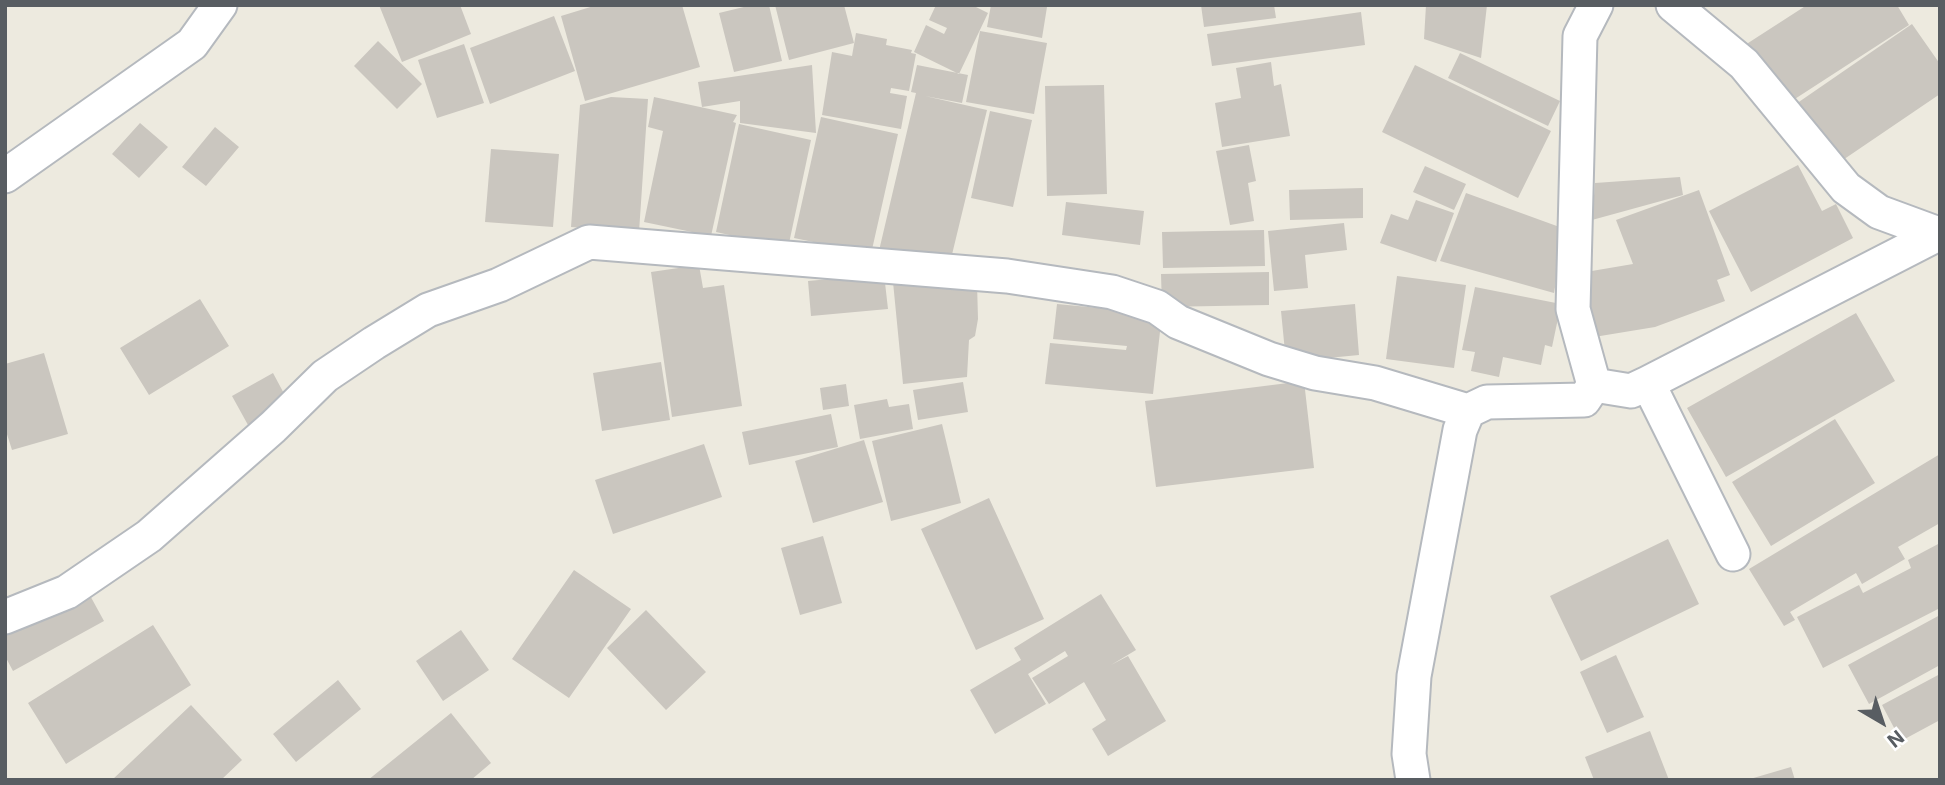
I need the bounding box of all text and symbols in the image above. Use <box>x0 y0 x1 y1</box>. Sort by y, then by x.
north arrow <box>1847 687 1917 757</box>
text: N <box>1883 725 1908 752</box>

